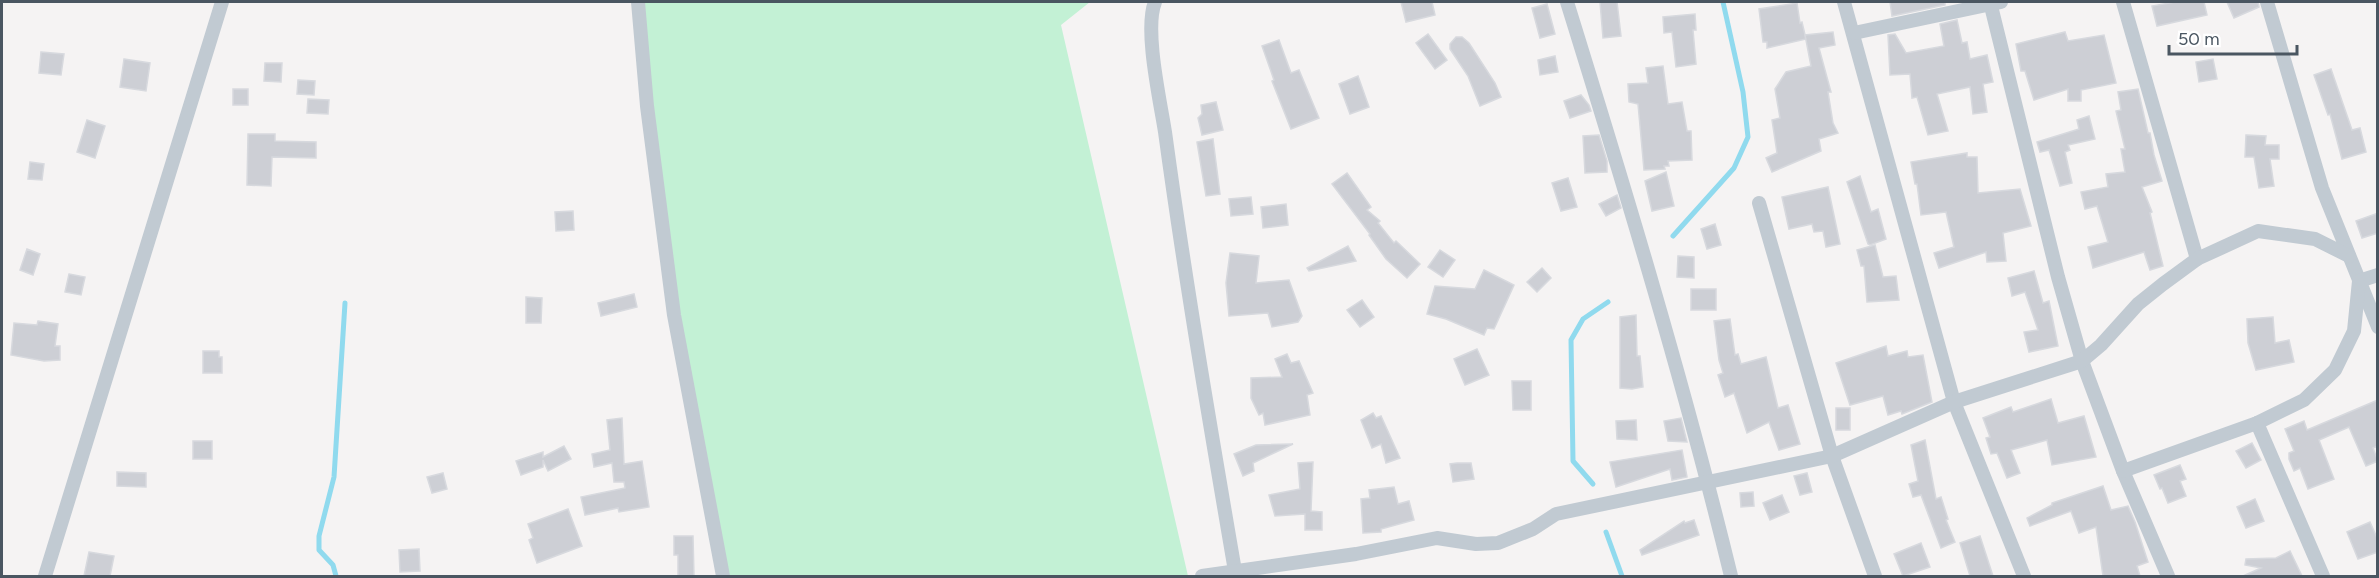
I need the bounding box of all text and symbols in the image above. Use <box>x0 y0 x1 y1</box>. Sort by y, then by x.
scale bar <box>2169 18 2296 56</box>
text: 50 m <box>2178 28 2220 50</box>

